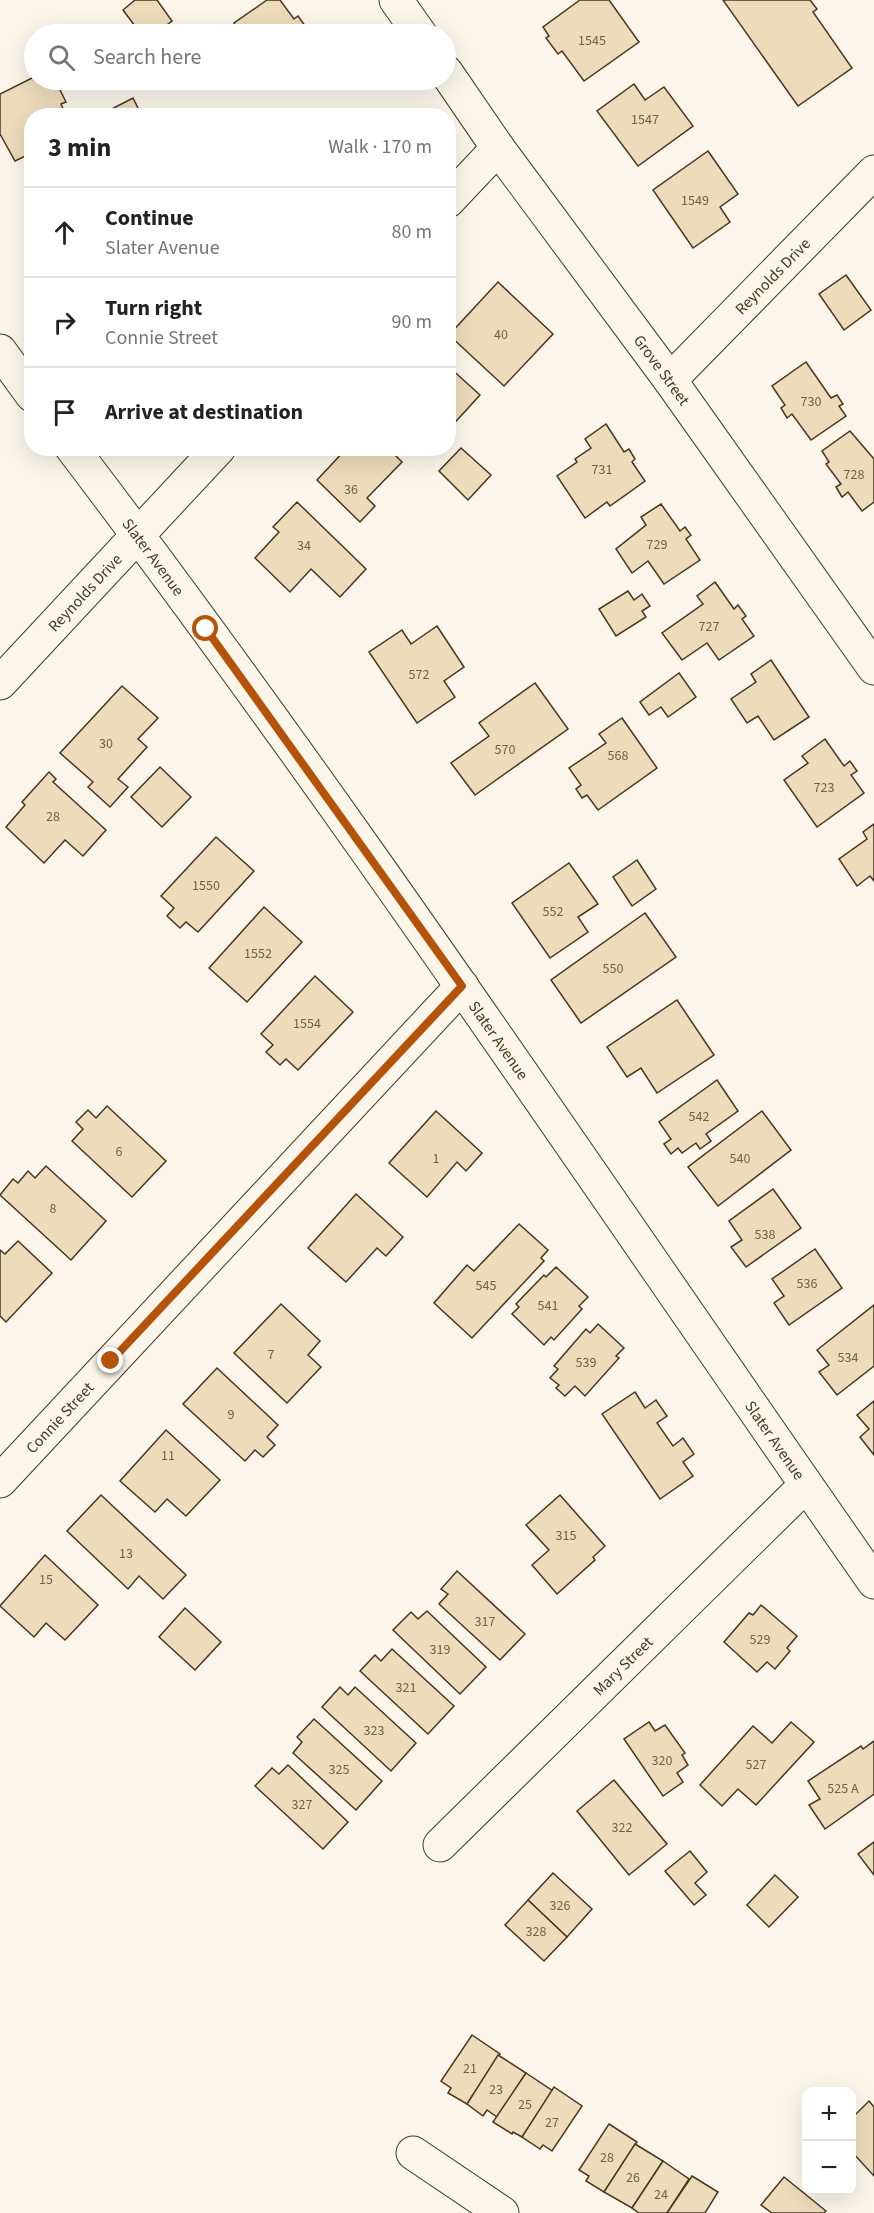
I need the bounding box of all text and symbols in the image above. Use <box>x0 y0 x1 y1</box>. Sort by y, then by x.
search box <box>24 24 456 90</box>
house number: 1545 <box>578 31 606 51</box>
icon: search <box>45 41 78 74</box>
text: Search here <box>93 41 201 73</box>
house number: 1547 <box>631 110 659 130</box>
text: 3 min <box>48 129 111 166</box>
text: Walk · 170 m <box>328 133 432 161</box>
house number: 1549 <box>681 191 709 211</box>
text: Continue <box>105 202 194 234</box>
icon: ahead <box>48 216 81 249</box>
text: 80 m <box>392 218 432 246</box>
street label: Reynolds Drive <box>730 233 816 320</box>
text: Slater Avenue <box>105 234 220 262</box>
text: Turn right <box>105 292 202 324</box>
icon: right <box>48 306 81 339</box>
text: 90 m <box>392 308 432 336</box>
text: Connie Street <box>105 324 218 352</box>
house number: 40 <box>494 325 508 345</box>
street label: Grove Street <box>628 331 695 411</box>
house number: 730 <box>801 392 821 412</box>
icon: arrive <box>48 396 81 429</box>
text: Arrive at destination <box>105 396 303 428</box>
house number: 731 <box>592 460 612 480</box>
house number: 728 <box>844 465 864 485</box>
house number: 36 <box>344 480 358 500</box>
street label: Slater Avenue <box>117 514 189 601</box>
house number: 729 <box>647 535 667 555</box>
house number: 34 <box>297 536 311 556</box>
street label: Reynolds Drive <box>43 549 127 637</box>
route start <box>192 615 218 641</box>
house number: 727 <box>699 617 719 637</box>
house number: 572 <box>409 665 429 685</box>
house number: 30 <box>99 734 113 754</box>
house number: 570 <box>495 740 515 760</box>
house number: 568 <box>608 746 628 766</box>
house number: 723 <box>814 778 834 798</box>
house number: 28 <box>46 807 60 827</box>
house number: 1550 <box>192 876 220 896</box>
house number: 552 <box>543 902 563 922</box>
house number: 1552 <box>244 944 272 964</box>
house number: 550 <box>603 959 623 979</box>
street label: Slater Avenue <box>463 997 533 1085</box>
house number: 1554 <box>293 1014 321 1034</box>
house number: 542 <box>689 1107 709 1127</box>
house number: 6 <box>116 1142 123 1162</box>
house number: 1 <box>433 1149 440 1169</box>
house number: 540 <box>730 1149 750 1169</box>
house number: 8 <box>50 1199 57 1219</box>
house number: 538 <box>755 1225 775 1245</box>
house number: 536 <box>797 1274 817 1294</box>
house number: 545 <box>476 1276 496 1296</box>
house number: 541 <box>538 1296 558 1316</box>
house number: 7 <box>268 1345 275 1365</box>
route end <box>97 1347 123 1373</box>
house number: 534 <box>838 1348 858 1368</box>
house number: 539 <box>576 1353 596 1373</box>
street label: Connie Street <box>21 1377 99 1459</box>
street label: Slater Avenue <box>739 1397 810 1485</box>
house number: 9 <box>228 1405 235 1425</box>
house number: 11 <box>161 1446 175 1466</box>
house number: 315 <box>556 1526 576 1546</box>
house number: 13 <box>119 1544 133 1564</box>
house number: 15 <box>39 1570 53 1590</box>
house number: 317 <box>475 1612 495 1632</box>
house number: 529 <box>750 1630 770 1650</box>
street label: Mary Street <box>588 1631 659 1701</box>
house number: 319 <box>430 1640 450 1660</box>
house number: 321 <box>396 1678 416 1698</box>
house number: 323 <box>364 1721 384 1741</box>
house number: 320 <box>652 1751 672 1771</box>
house number: 527 <box>746 1755 766 1775</box>
house number: 325 <box>329 1760 349 1780</box>
house number: 525 A <box>827 1779 859 1799</box>
house number: 327 <box>292 1795 312 1815</box>
house number: 322 <box>612 1818 632 1838</box>
house number: 326 <box>550 1896 570 1916</box>
house number: 328 <box>526 1922 546 1942</box>
house number: 21 <box>463 2059 477 2079</box>
house number: 23 <box>489 2080 503 2100</box>
map controls <box>802 2087 856 2195</box>
button: + <box>802 2087 856 2141</box>
house number: 25 <box>518 2095 532 2115</box>
house number: 27 <box>545 2113 559 2133</box>
button: − <box>802 2141 856 2195</box>
house number: 28 <box>600 2148 614 2168</box>
house number: 26 <box>626 2168 640 2188</box>
house number: 24 <box>654 2185 668 2205</box>

